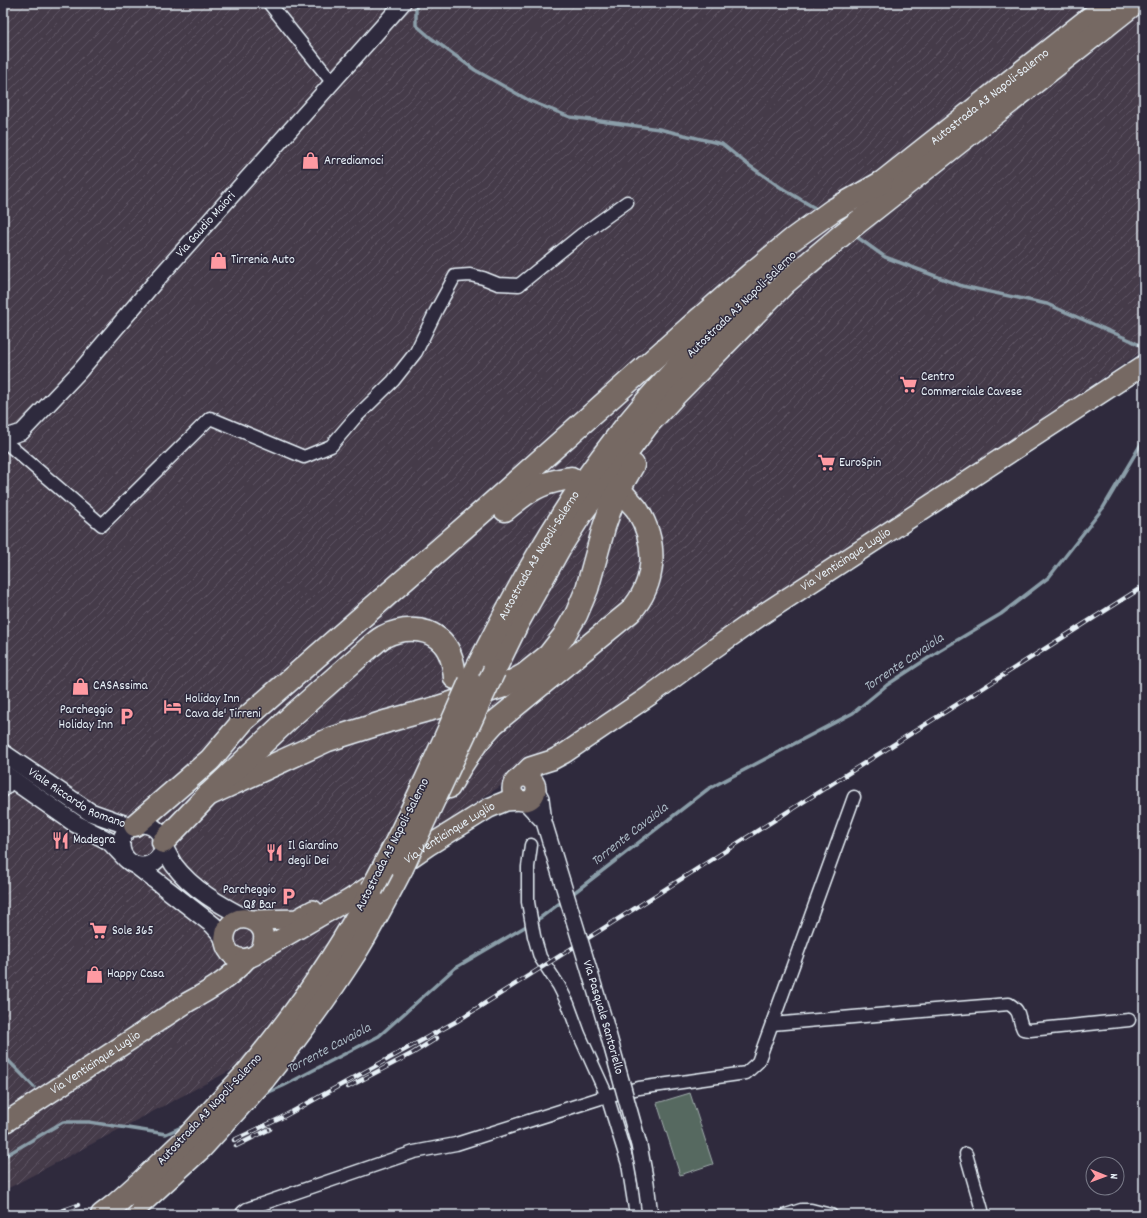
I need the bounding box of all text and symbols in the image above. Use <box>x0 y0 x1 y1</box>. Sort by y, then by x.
street label: Autostrada A3 Napoli-Salerno <box>926 44 1054 150</box>
shop icon: Arrediamoci <box>301 151 321 171</box>
place label: Arrediamoci <box>324 152 384 171</box>
street label: Via Gaudio Maiori <box>171 187 241 262</box>
street label: Autostrada A3 Napoli-Salerno <box>683 247 802 363</box>
shop icon: Tirrenia Auto <box>208 250 228 270</box>
place label: Tirrenia Auto <box>231 251 295 270</box>
place label: Centro Commerciale Cavese <box>921 368 1022 402</box>
supermarket icon: Centro Commerciale Cavese <box>898 374 918 394</box>
supermarket icon: EuroSpin <box>816 453 836 473</box>
place label: EuroSpin <box>839 454 881 473</box>
street label: Autostrada A3 Napoli-Salerno <box>494 487 585 624</box>
street label: Via Venticinque Luglio <box>797 523 895 596</box>
water label: Torrente Cavaiola <box>860 628 949 697</box>
shop icon: CASAssima <box>70 676 90 696</box>
place label: CASAssima <box>93 677 149 696</box>
place label: Holiday Inn Cava de' Tirreni <box>185 690 261 724</box>
hotel icon: Holiday Inn Cava de' Tirreni <box>162 696 182 716</box>
place label: Parcheggio Holiday Inn <box>59 701 113 735</box>
parking icon: Parcheggio Holiday Inn <box>116 707 136 727</box>
street label: Viale Riccardo Romano <box>24 763 128 834</box>
street label: Autostrada A3 Napoli-Salerno <box>351 775 435 915</box>
street label: Via Venticinque Luglio <box>400 797 498 869</box>
water label: Torrente Cavaiola <box>587 798 674 871</box>
restaurant icon: Madegra <box>50 830 70 850</box>
place label: Madegra <box>73 831 116 850</box>
place label: Il Giardino degli Dei <box>288 837 338 871</box>
restaurant icon: Il Giardino degli Dei <box>265 843 285 863</box>
place label: Parcheggio Q8 Bar <box>223 881 276 915</box>
parking icon: Parcheggio Q8 Bar <box>279 887 299 907</box>
supermarket icon: Sole 365 <box>89 921 109 941</box>
place label: Sole 365 <box>112 922 153 941</box>
street label: Via Pasquale Santoriello <box>577 958 628 1077</box>
shop icon: Happy Casa <box>84 964 104 984</box>
place label: Happy Casa <box>107 965 165 984</box>
water label: Torrente Cavaiola <box>283 1018 376 1080</box>
street label: Via Venticinque Luglio <box>47 1026 145 1100</box>
street label: Autostrada A3 Napoli-Salerno <box>153 1050 267 1170</box>
north arrow <box>1085 1156 1125 1196</box>
text: N <box>1105 1173 1121 1180</box>

